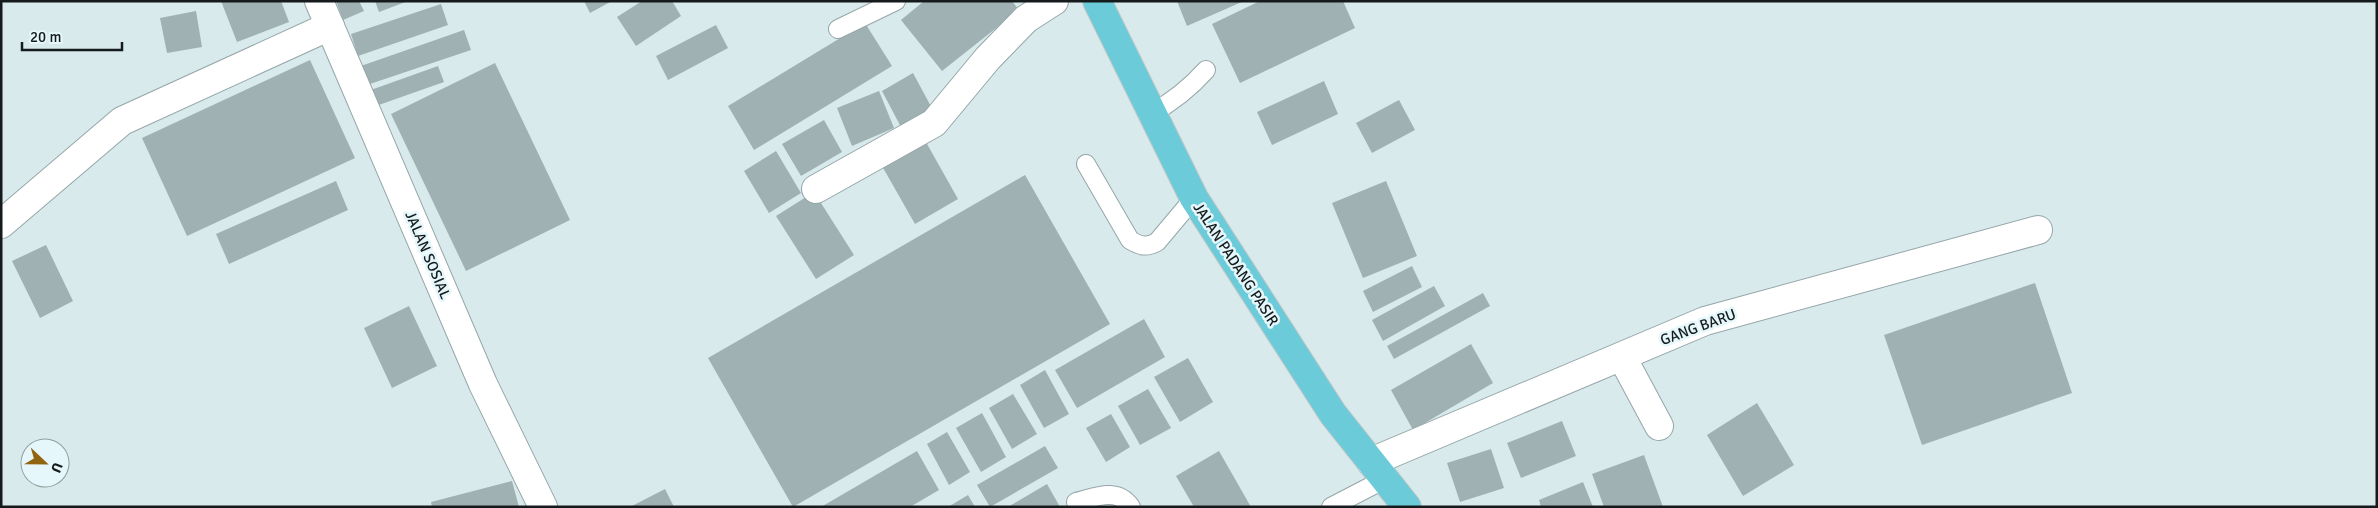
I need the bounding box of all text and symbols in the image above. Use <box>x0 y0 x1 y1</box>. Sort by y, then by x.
scale bar <box>22 20 122 52</box>
text: 20 m <box>30 28 61 46</box>
street label: JALAN PADANG PASIR <box>1189 199 1283 329</box>
street label: JALAN SOSIAL <box>401 208 455 302</box>
street label: GANG BARU <box>1658 305 1738 349</box>
north arrow <box>20 438 70 488</box>
text: U <box>47 460 66 475</box>

